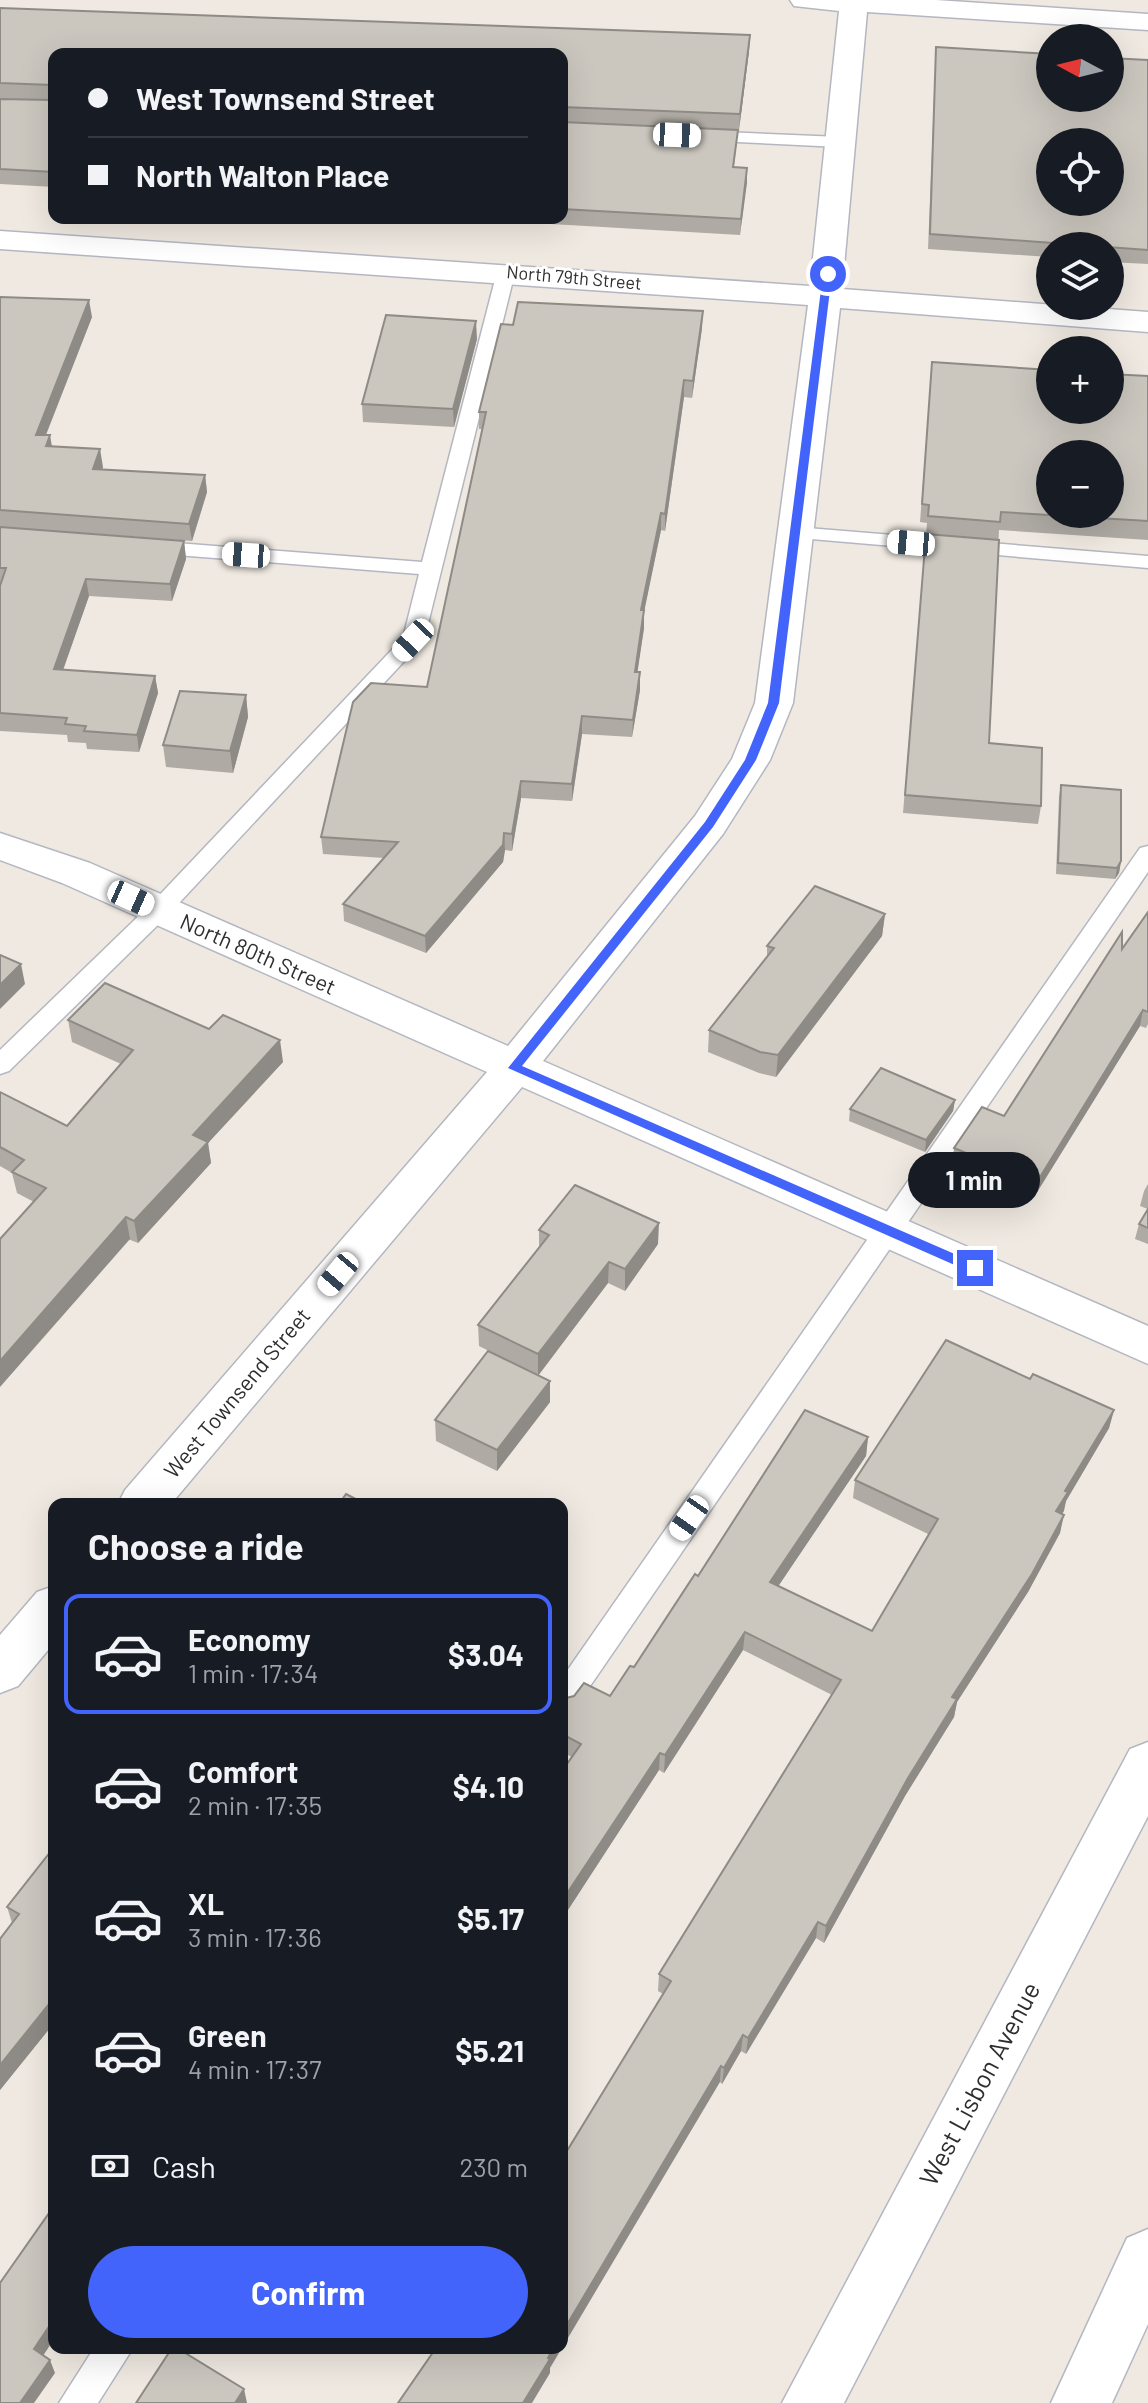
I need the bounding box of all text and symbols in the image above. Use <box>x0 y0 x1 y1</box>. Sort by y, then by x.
north arrow <box>1036 24 1124 112</box>
map controls <box>1036 24 1124 528</box>
text: West Townsend Street <box>136 80 435 116</box>
car <box>653 122 701 148</box>
button: locate <box>1036 128 1124 216</box>
text: North Walton Place <box>136 157 390 193</box>
button: layers <box>1036 232 1124 320</box>
route start <box>810 256 846 292</box>
street label: North 79th Street <box>506 260 643 294</box>
button: + <box>1036 336 1124 424</box>
button: − <box>1036 440 1124 528</box>
car <box>886 529 936 557</box>
car <box>221 541 271 569</box>
car <box>388 614 438 666</box>
car <box>104 877 158 919</box>
street label: North 80th Street <box>177 907 340 999</box>
callout: 1 min <box>909 1152 1041 1208</box>
text: 1 min <box>946 1164 1002 1195</box>
car <box>313 1248 363 1300</box>
route end <box>957 1250 993 1286</box>
street label: West Townsend Street <box>158 1302 315 1482</box>
car <box>665 1491 713 1545</box>
text: Choose a ride <box>88 1524 304 1567</box>
icon: car <box>92 1618 164 1690</box>
text: Economy <box>188 1621 311 1657</box>
text: $3.04 <box>448 1636 524 1672</box>
text: 1 min · 17:34 <box>188 1657 318 1688</box>
icon: car <box>92 1750 164 1822</box>
text: Comfort <box>188 1753 298 1789</box>
text: $4.10 <box>453 1768 524 1804</box>
text: 2 min · 17:35 <box>188 1789 322 1820</box>
icon: car <box>92 1882 164 1954</box>
text: XL <box>188 1885 224 1921</box>
text: $5.17 <box>457 1900 524 1936</box>
text: 3 min · 17:36 <box>188 1921 322 1952</box>
street label: West Lisbon Avenue <box>912 1976 1045 2190</box>
icon: car <box>92 2014 164 2086</box>
text: Green <box>188 2017 267 2053</box>
text: $5.21 <box>455 2032 524 2068</box>
text: 4 min · 17:37 <box>188 2053 321 2084</box>
icon: cash <box>88 2144 132 2188</box>
text: Cash <box>152 2148 216 2184</box>
text: 230 m <box>459 2151 528 2182</box>
button: Confirm <box>88 2246 528 2338</box>

